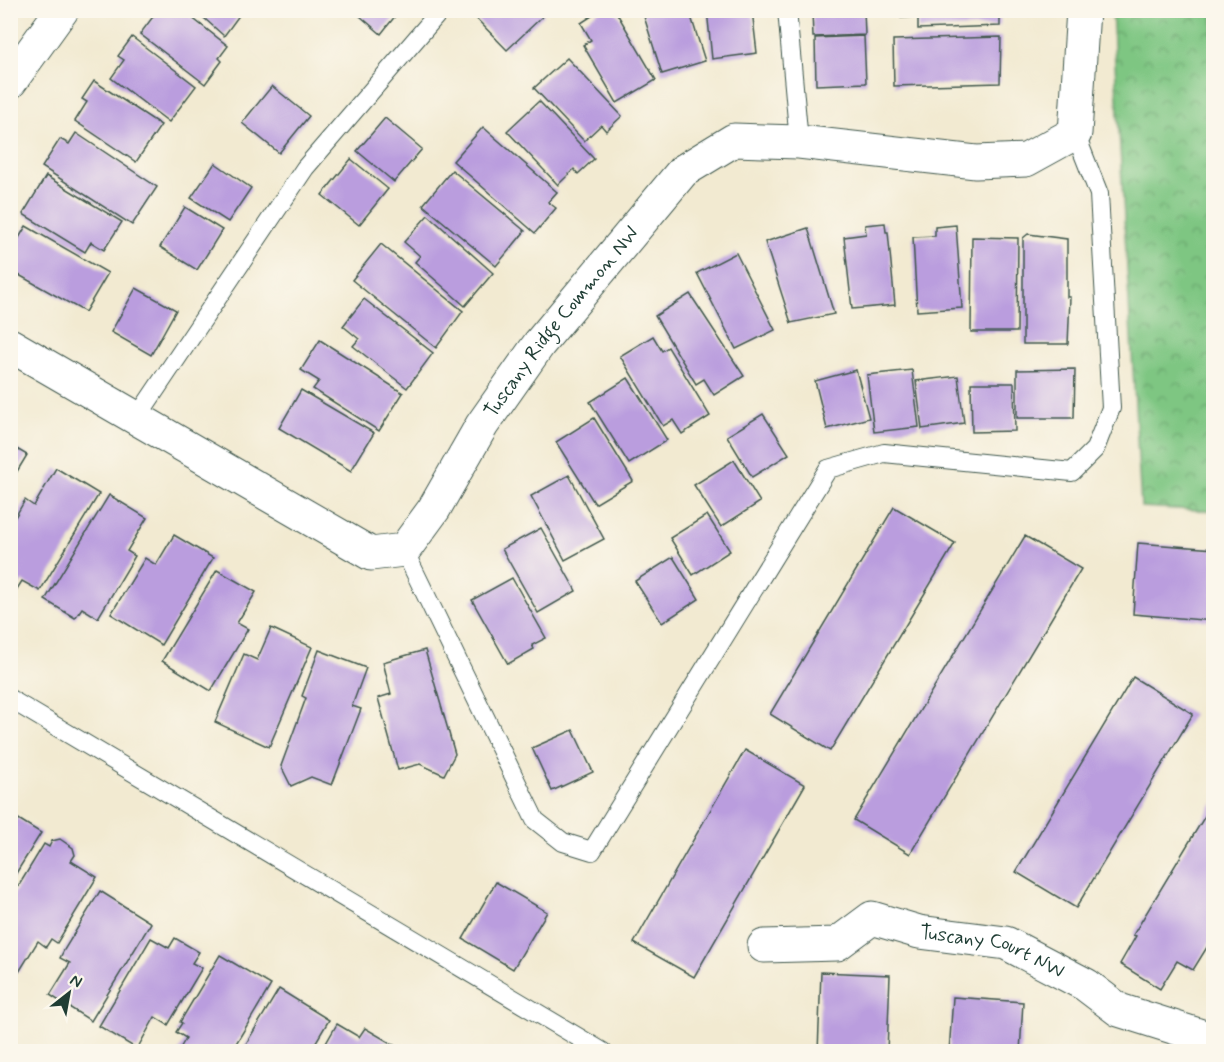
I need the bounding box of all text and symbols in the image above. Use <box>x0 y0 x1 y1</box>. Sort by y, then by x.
street label: Tuscany Ridge Common NW <box>478 220 645 423</box>
street label: Tuscany Court NW <box>918 919 1069 985</box>
north arrow <box>39 963 99 1023</box>
text: N <box>66 970 86 993</box>

